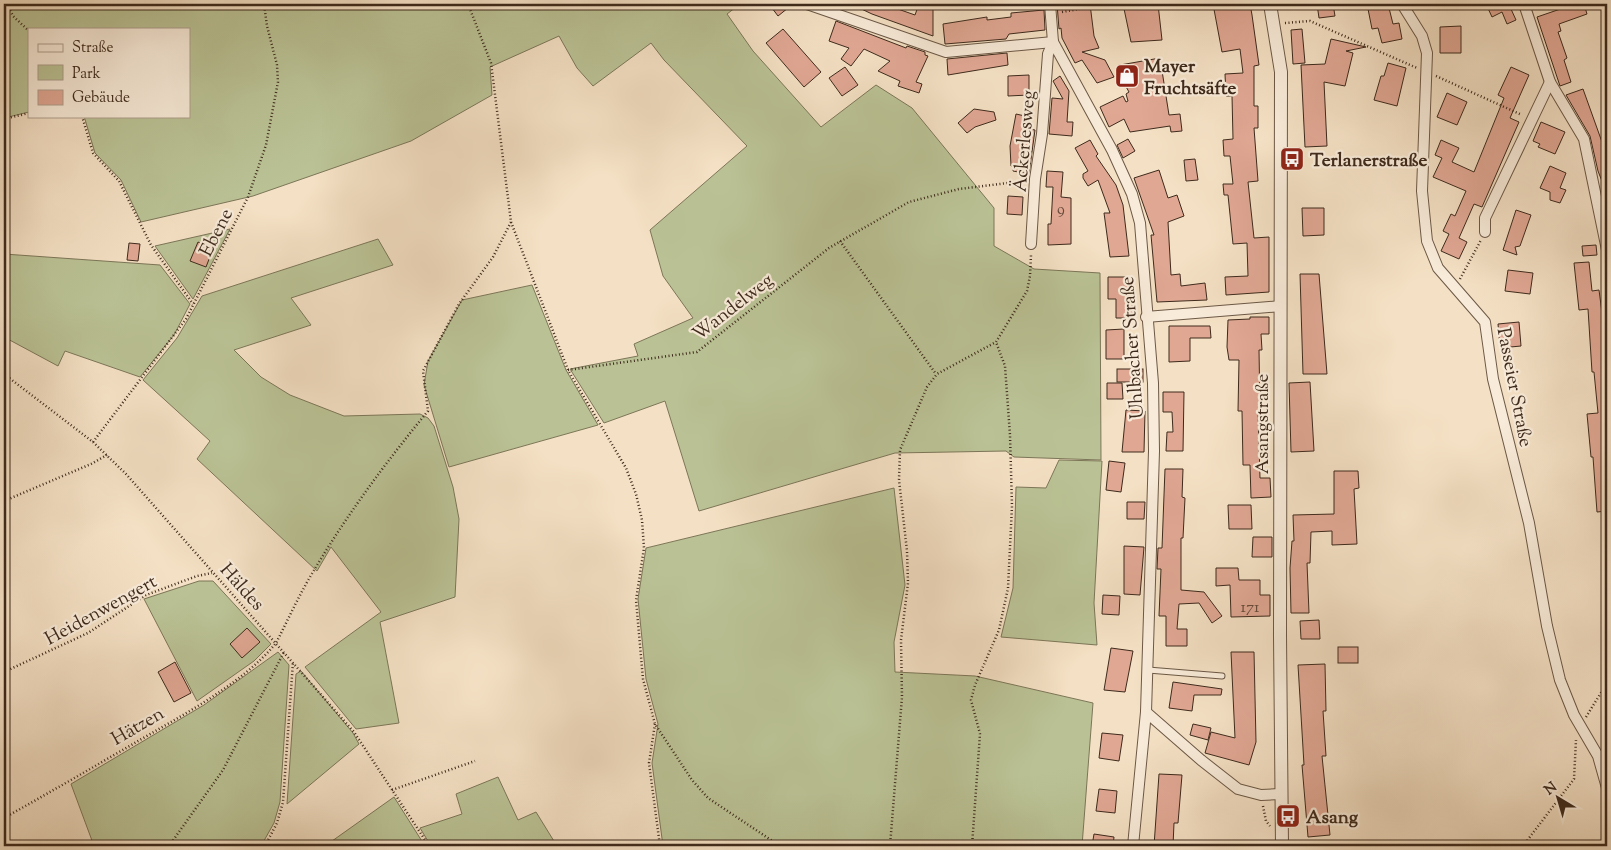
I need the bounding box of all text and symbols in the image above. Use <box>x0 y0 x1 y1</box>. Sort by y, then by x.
legend <box>28 28 190 118</box>
text: Straße <box>72 38 114 59</box>
place label: Mayer Fruchtsäfte <box>1144 54 1237 103</box>
shop icon: Mayer Fruchtsäfte <box>1114 63 1140 89</box>
text: Park <box>72 64 101 85</box>
text: Gebäude <box>72 88 130 109</box>
street label: Äckerlesweg <box>1008 89 1043 193</box>
bus stop icon: Terlanerstraße <box>1279 146 1305 172</box>
place label: Terlanerstraße <box>1310 148 1428 175</box>
house number: 9 <box>1057 199 1065 222</box>
street label: Ebene <box>194 204 241 262</box>
street label: Wandelweg <box>687 268 780 348</box>
street label: Uhlbacher Straße <box>1115 275 1152 420</box>
street label: Passeier Straße <box>1489 326 1538 450</box>
street label: Asangstraße <box>1250 374 1277 474</box>
street label: Häldes <box>212 558 270 617</box>
street label: Heidenwengert <box>40 569 163 653</box>
house number: 171 <box>1241 597 1260 620</box>
street label: Hätzen <box>107 701 170 753</box>
north arrow <box>1534 772 1584 822</box>
text: N <box>1541 778 1562 801</box>
bus stop icon: Asang <box>1275 803 1301 829</box>
place label: Asang <box>1306 805 1359 832</box>

